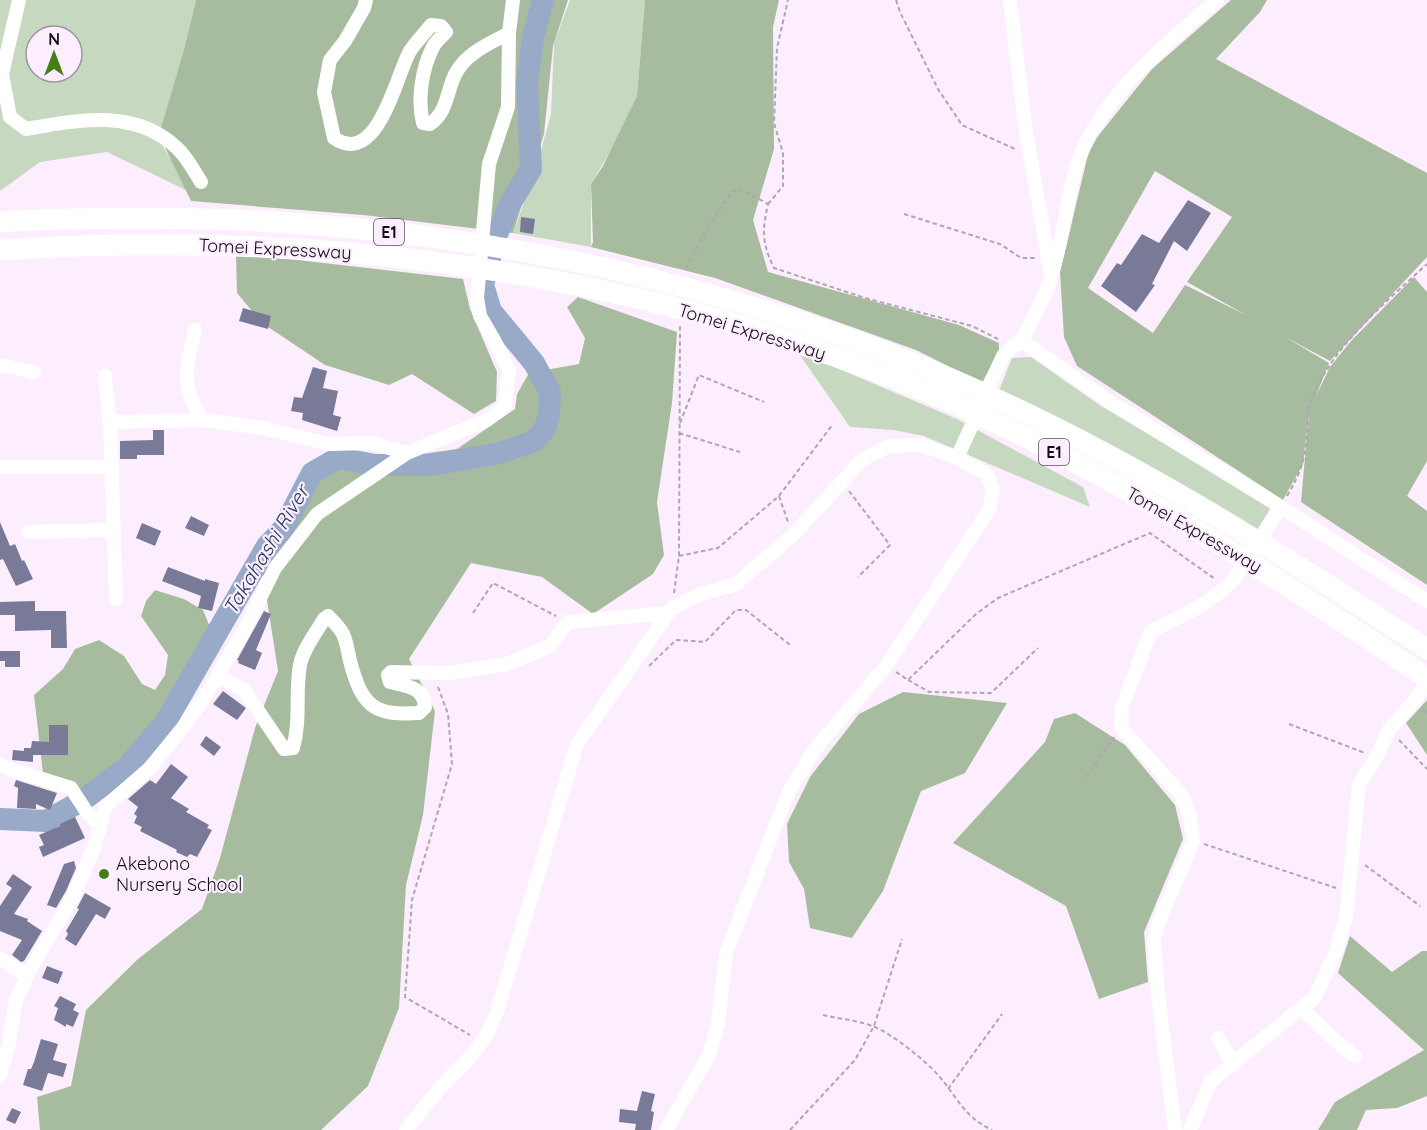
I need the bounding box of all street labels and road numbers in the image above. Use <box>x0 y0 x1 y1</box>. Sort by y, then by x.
road number: E1 <box>374 219 404 245</box>
street label: Tomei Expressway <box>198 233 352 264</box>
street label: Tomei Expressway <box>676 298 829 365</box>
road number: E1 <box>1039 439 1069 465</box>
street label: Tomei Expressway <box>1122 481 1266 578</box>

